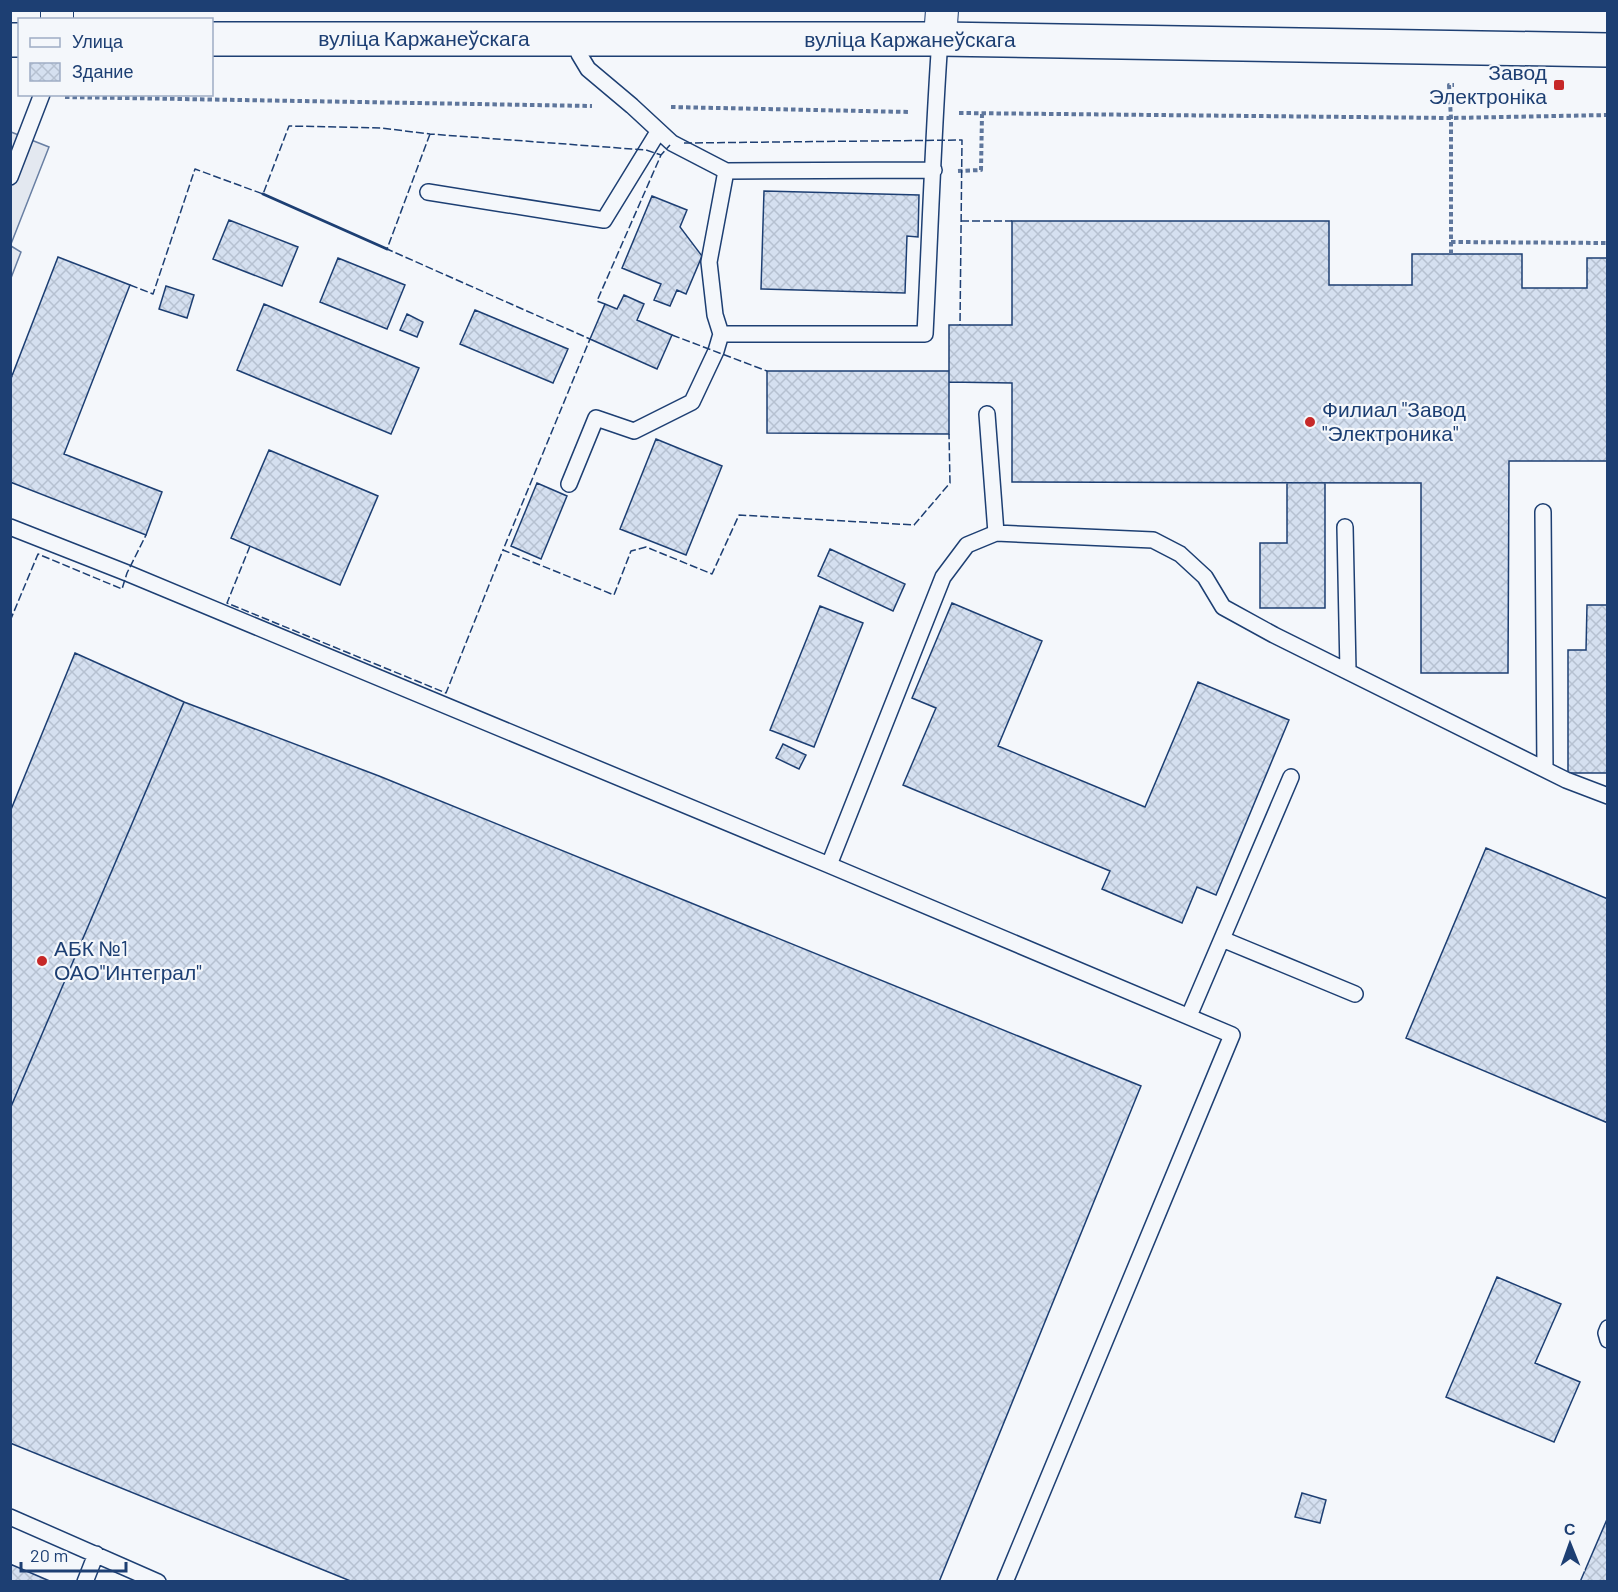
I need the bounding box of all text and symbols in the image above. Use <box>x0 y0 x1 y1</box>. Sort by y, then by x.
legend <box>18 18 213 96</box>
street label: вуліца Каржанеўскага <box>318 25 530 50</box>
street label: вуліца Каржанеўскага <box>804 26 1016 51</box>
text: Улица <box>72 30 124 52</box>
place label: Завод Электроніка <box>1429 59 1547 108</box>
text: Здание <box>72 60 133 82</box>
marker: Завод Электроніка <box>1552 78 1566 92</box>
place label: Филиал "Завод "Электроника" <box>1322 396 1466 445</box>
marker: Филиал "Завод "Электроника" <box>1303 415 1317 429</box>
place label: АБК №1 ОАО"Интеграл" <box>54 935 202 984</box>
marker: АБК №1 ОАО"Интеграл" <box>35 954 49 968</box>
north arrow <box>1540 1514 1600 1574</box>
text: С <box>1564 1519 1576 1538</box>
scale bar <box>21 1535 126 1573</box>
text: 20 m <box>30 1544 68 1566</box>

